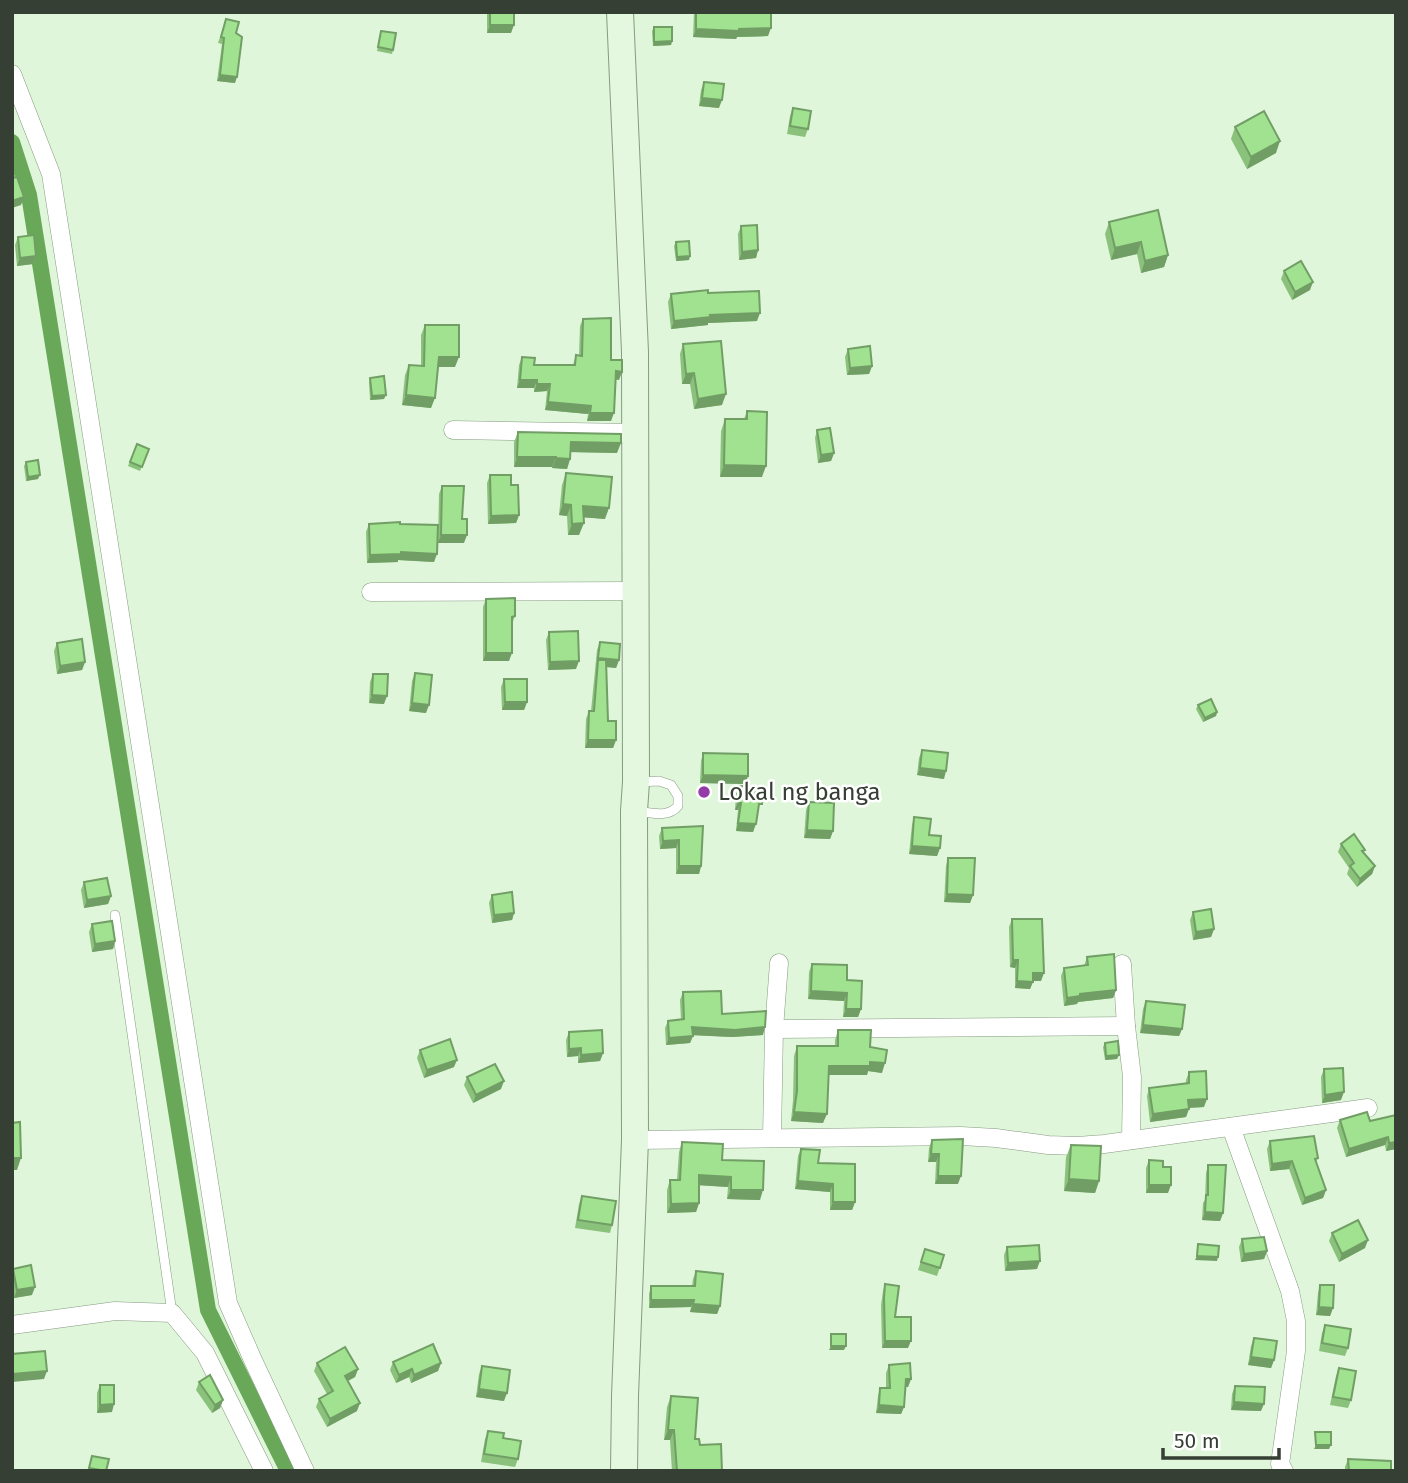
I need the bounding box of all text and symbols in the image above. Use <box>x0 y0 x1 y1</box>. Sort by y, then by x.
place label: Lokal ng banga <box>718 778 881 806</box>
marker: Lokal ng banga <box>696 784 712 800</box>
scale bar <box>1163 1416 1278 1460</box>
text: 50 m <box>1174 1428 1220 1454</box>

